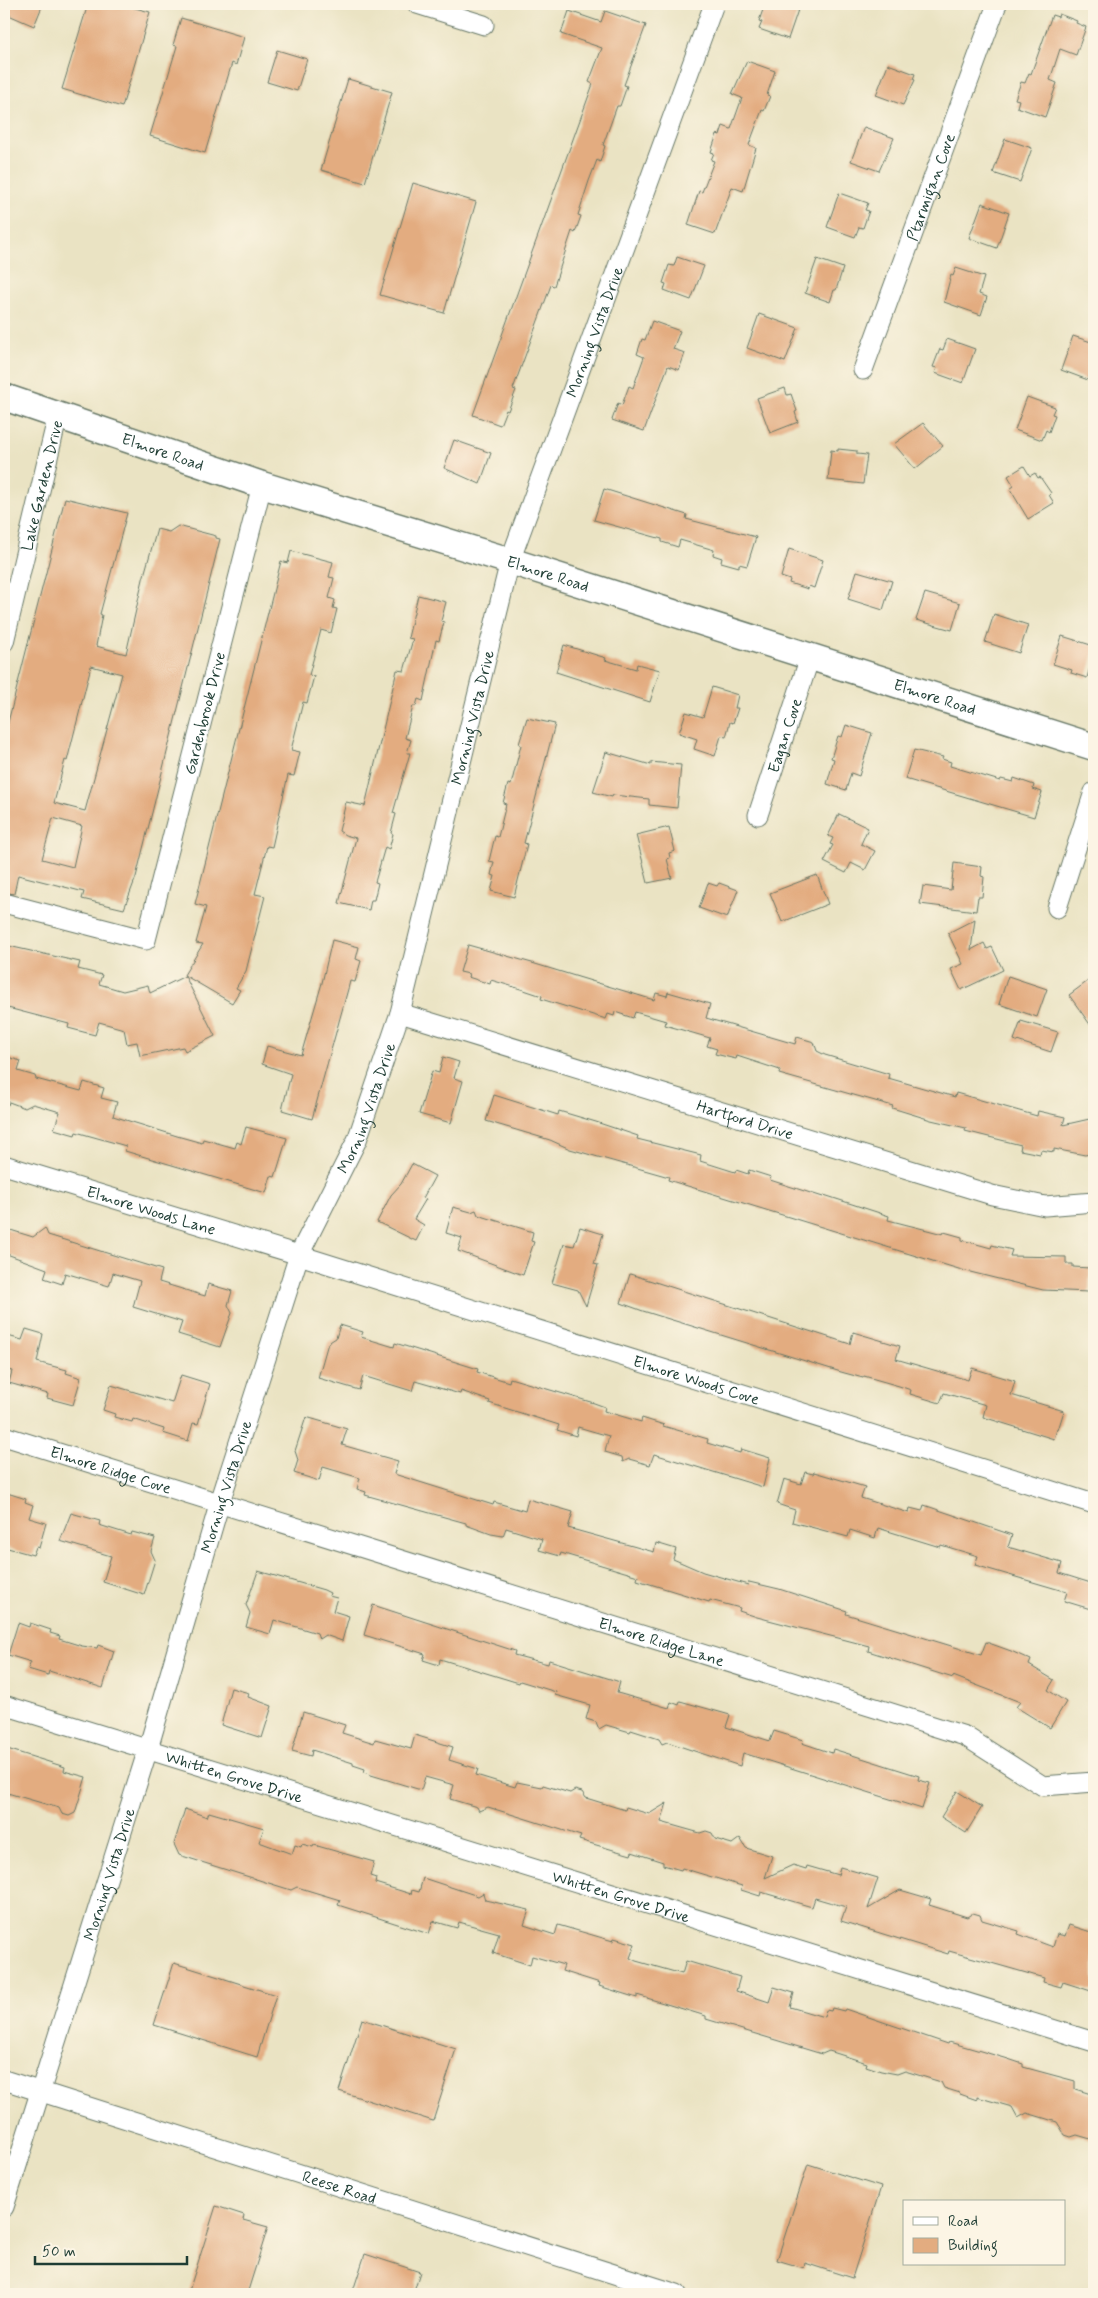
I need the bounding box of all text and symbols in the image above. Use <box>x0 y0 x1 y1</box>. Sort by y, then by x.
street label: Ptarmigan Cove <box>902 131 961 244</box>
street label: Morning Vista Drive <box>562 263 629 401</box>
street label: Lake Garden Drive <box>17 418 68 553</box>
street label: Elmore Road <box>119 429 206 476</box>
street label: Elmore Road <box>504 552 592 598</box>
street label: Morning Vista Drive <box>447 648 500 787</box>
street label: Gardenbrook Drive <box>180 650 231 777</box>
street label: Elmore Road <box>891 675 978 721</box>
street label: Eagan Cove <box>764 695 808 776</box>
street label: Morning Vista Drive <box>333 1040 401 1177</box>
street label: Hartford Drive <box>694 1096 796 1145</box>
street label: Elmore Woods Lane <box>84 1182 218 1241</box>
street label: Elmore Woods Cove <box>630 1351 762 1411</box>
street label: Morning Vista Drive <box>197 1417 258 1556</box>
street label: Elmore Ridge Cove <box>47 1442 174 1500</box>
street label: Elmore Ridge Lane <box>596 1613 727 1672</box>
street label: Whitten Grove Drive <box>162 1746 306 1809</box>
street label: Morning Vista Drive <box>79 1805 141 1943</box>
street label: Whitten Grove Drive <box>549 1866 693 1929</box>
street label: Reese Road <box>299 2167 379 2210</box>
legend <box>903 2200 1066 2266</box>
text: Road <box>948 2212 978 2232</box>
scale bar <box>35 2233 188 2265</box>
text: Building <box>948 2236 998 2257</box>
text: 50 m <box>42 2242 76 2262</box>

